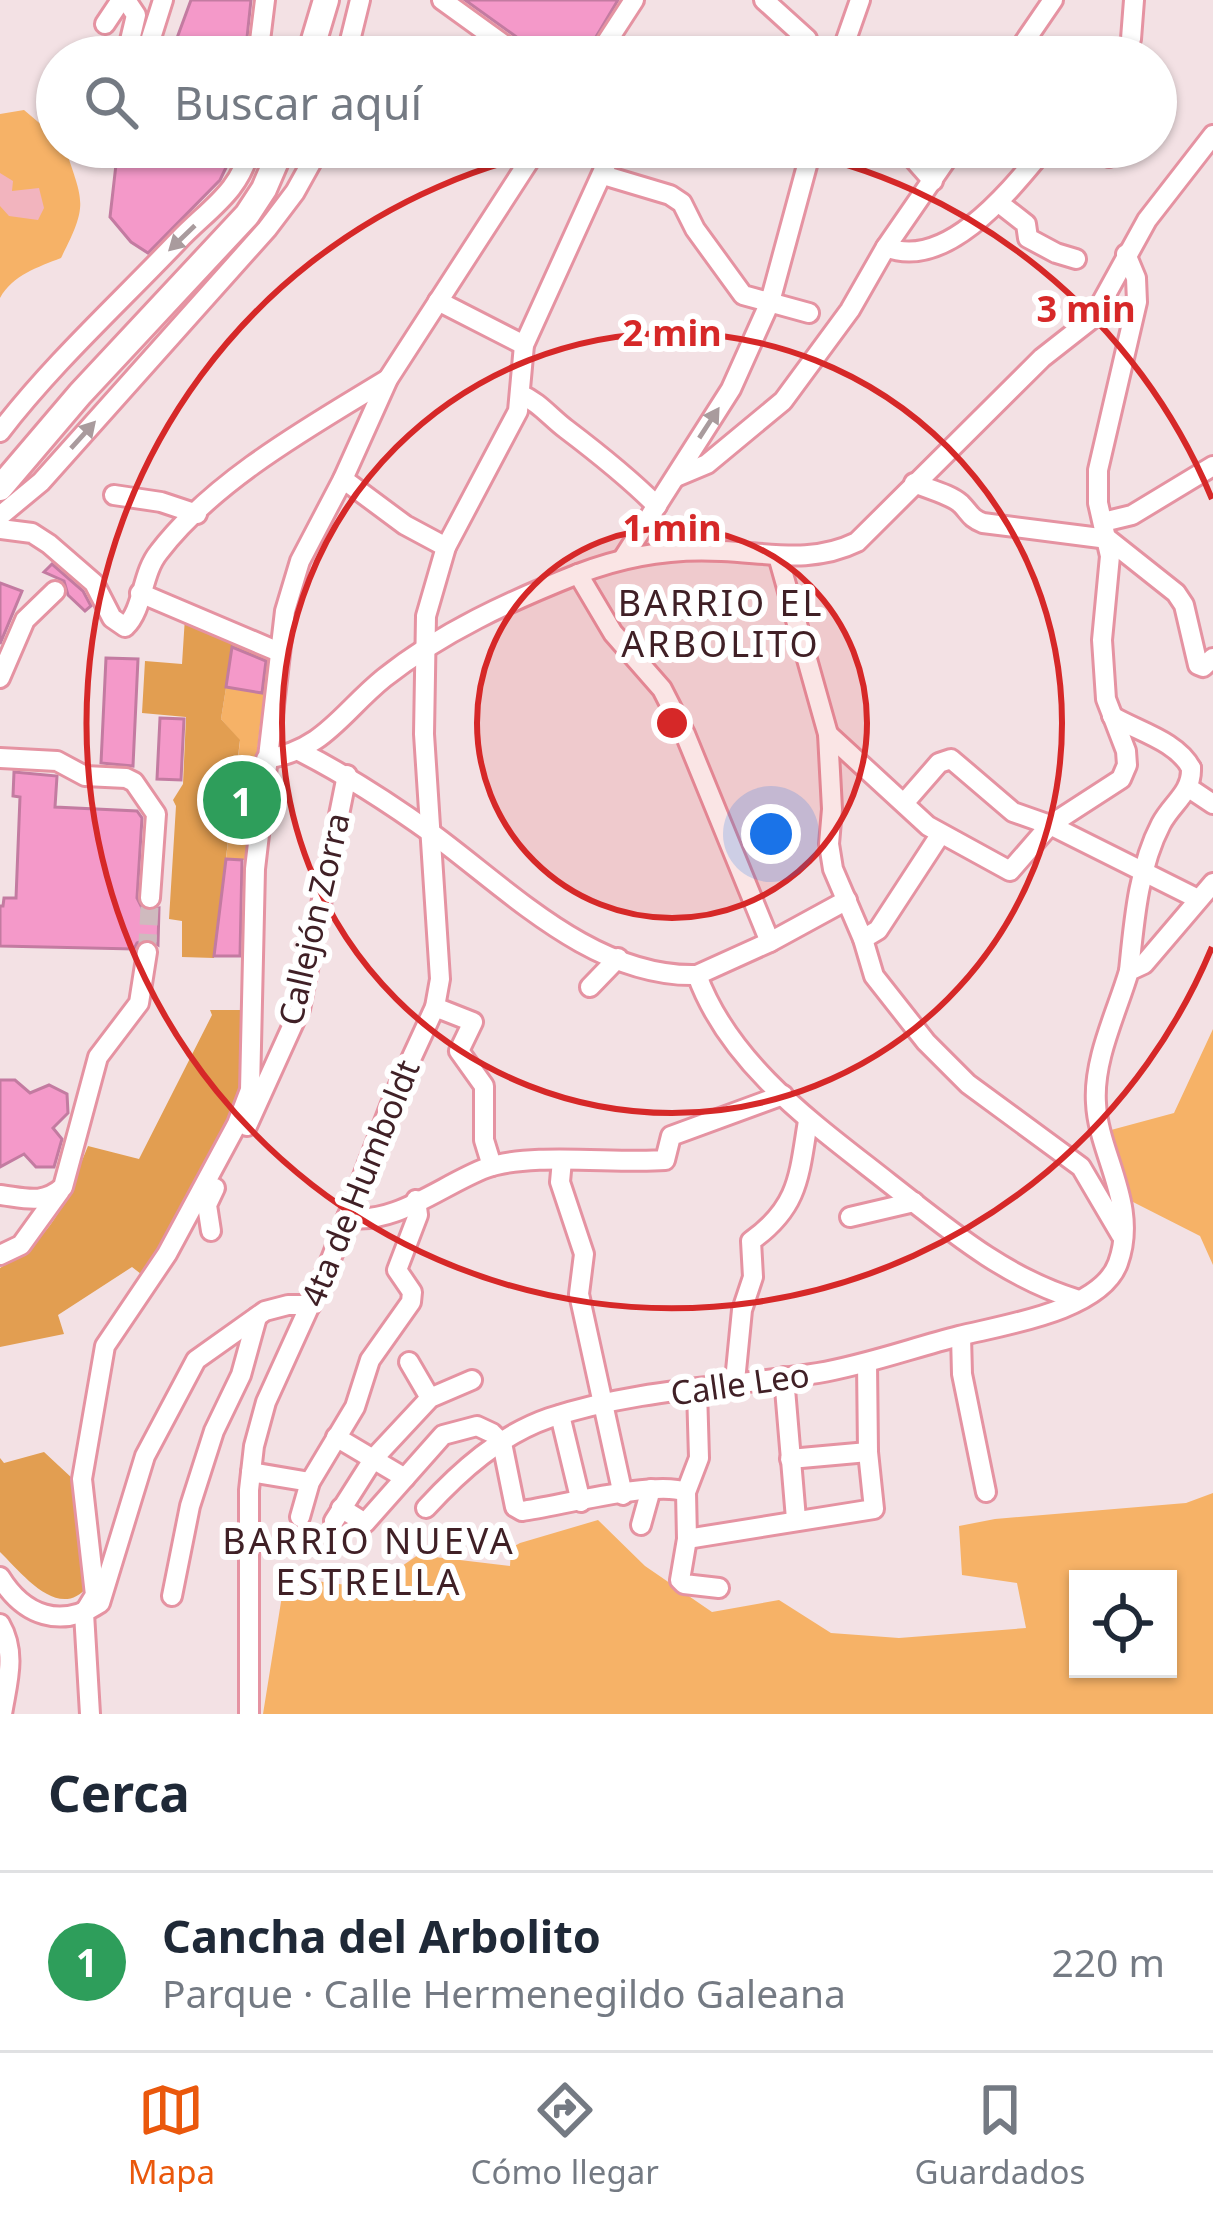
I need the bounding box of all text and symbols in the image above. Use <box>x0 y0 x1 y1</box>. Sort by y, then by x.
search box <box>36 36 1177 168</box>
icon: search <box>78 69 144 135</box>
text: Buscar aquí <box>174 72 422 133</box>
one-way arrow <box>168 224 197 252</box>
text: 3 min <box>1036 284 1136 333</box>
text: 2 min <box>622 308 722 357</box>
one-way arrow <box>698 406 719 440</box>
one-way arrow <box>69 420 96 449</box>
text: 1 min <box>622 503 722 552</box>
district label: BARRIO EL ARBOLITO <box>618 578 824 668</box>
centre of rings <box>651 702 693 744</box>
pin: 1 <box>203 755 281 845</box>
your location <box>741 804 801 864</box>
street label: Callejón Zorra <box>267 808 360 1029</box>
street label: 4ta de Humboldt <box>290 1053 430 1313</box>
street label: Calle Leo <box>668 1352 812 1415</box>
district label: BARRIO NUEVA ESTRELLA <box>222 1516 516 1606</box>
map controls <box>1069 1570 1177 1678</box>
button: locate <box>1069 1570 1177 1678</box>
text: Cerca <box>48 1757 190 1827</box>
text: Cancha del Arbolito <box>162 1905 601 1966</box>
text: 1 <box>76 1935 98 1988</box>
text: 220 m <box>1051 1935 1165 1988</box>
text: Parque · Calle Hermenegildo Galeana <box>162 1966 846 2019</box>
tab: Mapa <box>128 2077 215 2194</box>
tab: Cómo llegar <box>471 2077 659 2194</box>
tab: Guardados <box>914 2077 1085 2194</box>

